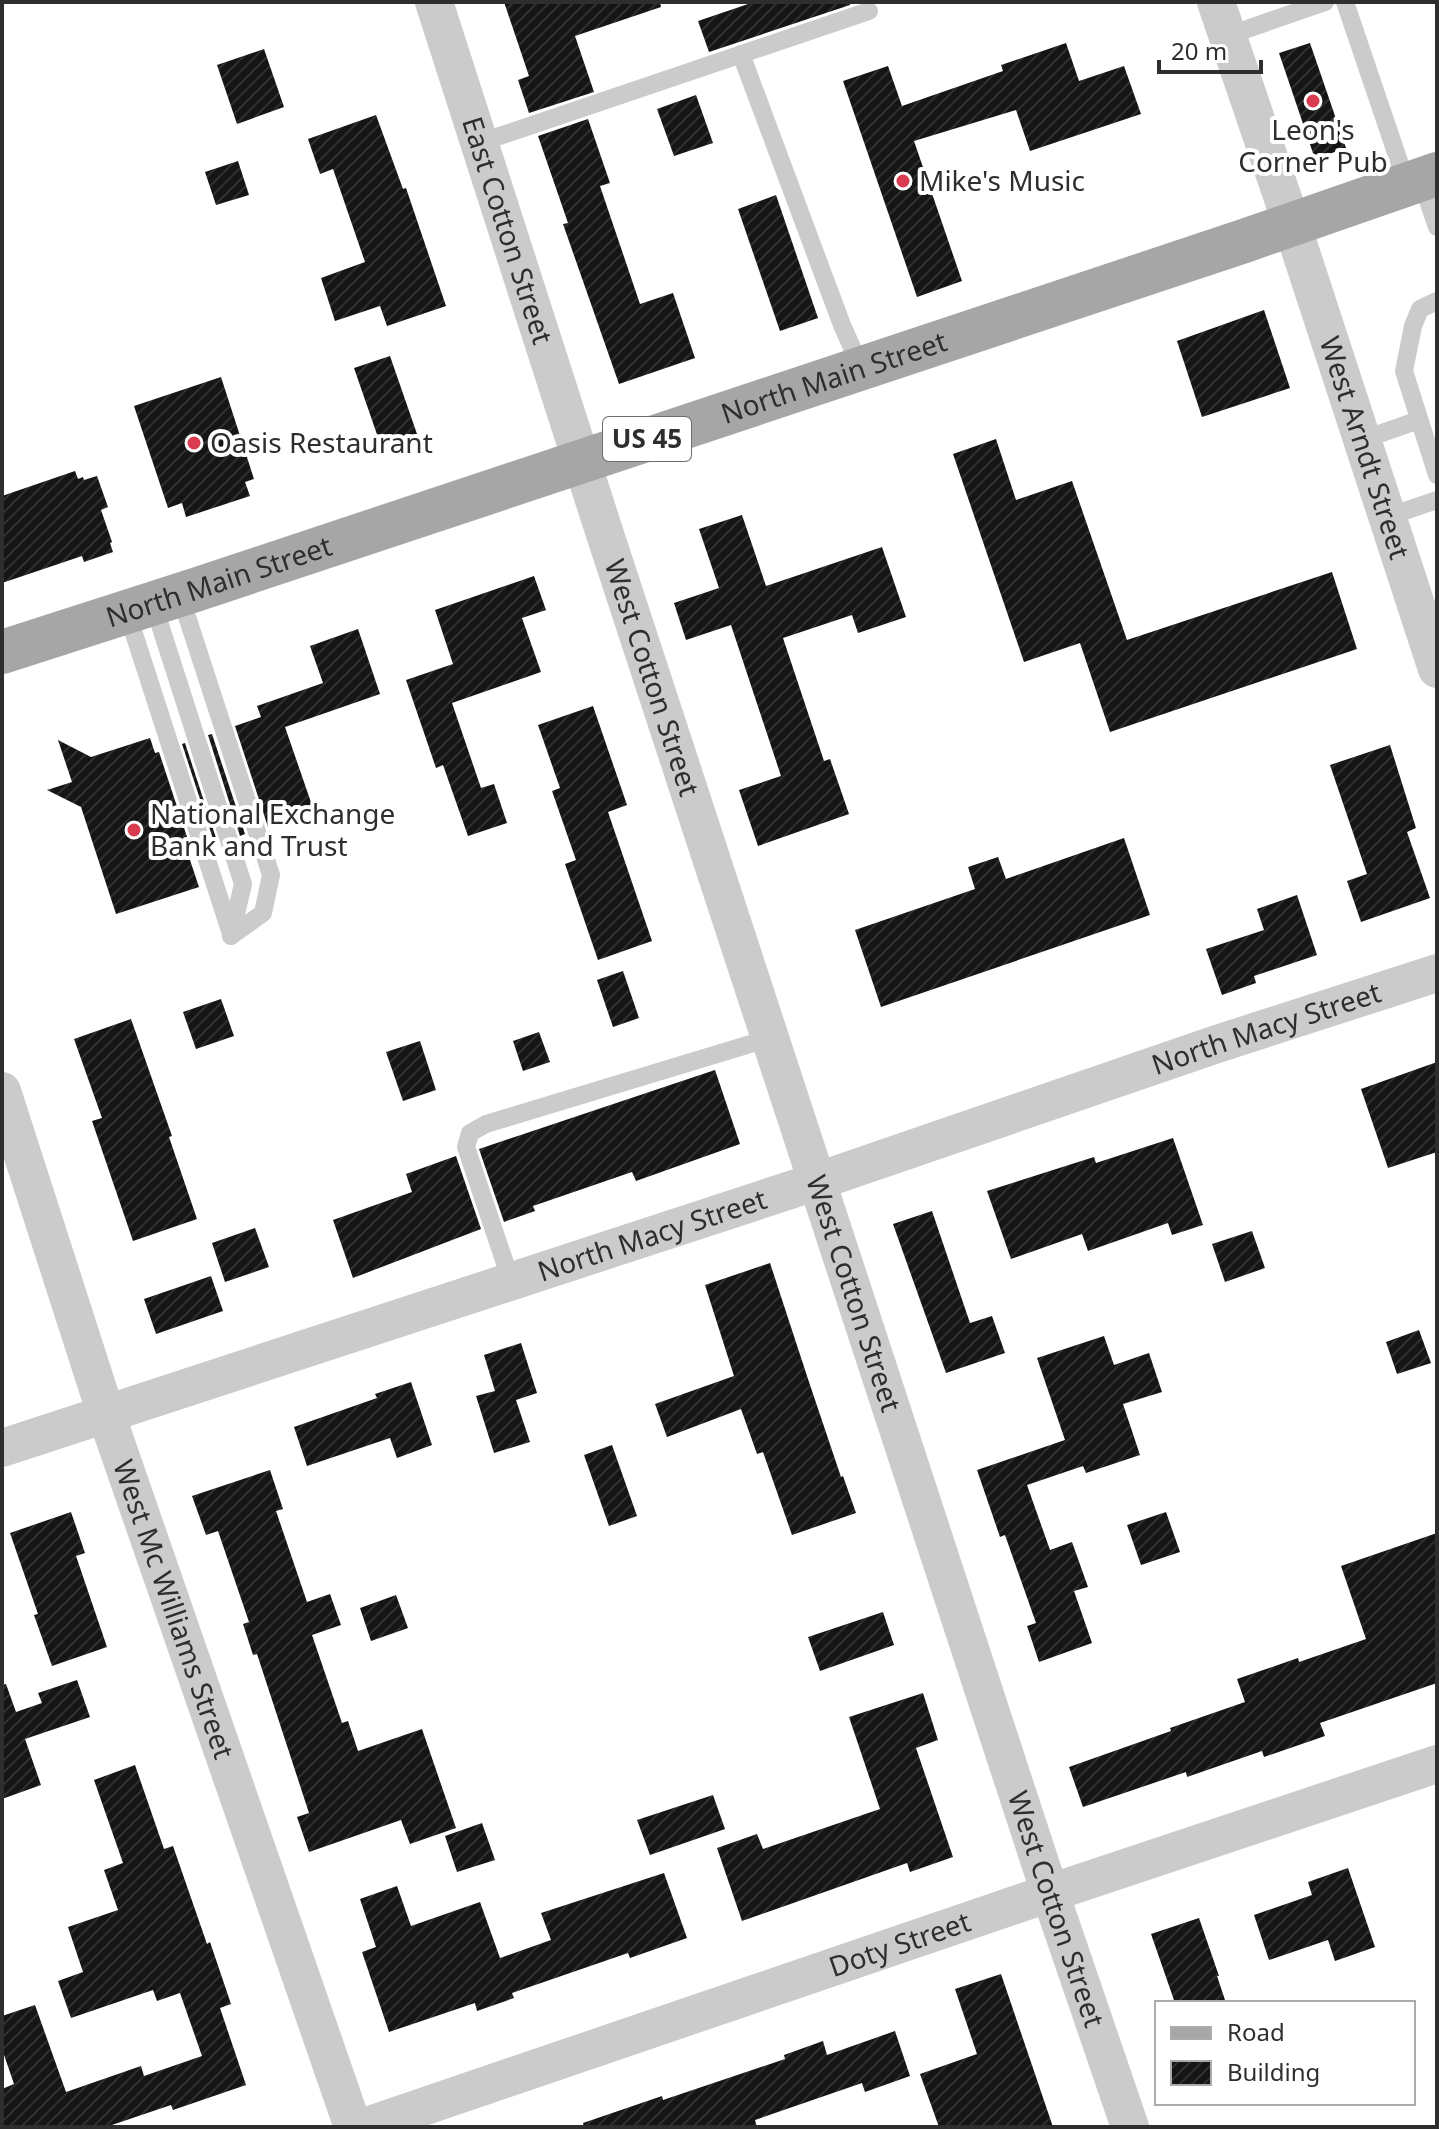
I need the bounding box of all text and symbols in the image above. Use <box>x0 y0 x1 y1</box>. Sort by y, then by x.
scale bar <box>1159 24 1261 74</box>
text: 20 m <box>1171 34 1227 67</box>
marker: Leon's Corner Pub <box>1304 92 1322 110</box>
place label: Leon's Corner Pub <box>1238 110 1388 180</box>
street label: East Cotton Street <box>454 112 563 349</box>
place label: Mike's Music <box>919 161 1085 199</box>
marker: Mike's Music <box>894 172 912 190</box>
street label: North Main Street <box>716 321 951 432</box>
street label: West Arndt Street <box>1312 331 1420 564</box>
road number: US 45 <box>603 417 691 461</box>
place label: Oasis Restaurant <box>210 423 433 461</box>
marker: Oasis Restaurant <box>185 434 203 452</box>
street label: North Main Street <box>101 526 336 635</box>
street label: West Cotton Street <box>597 554 709 801</box>
place label: National Exchange Bank and Trust <box>150 794 395 864</box>
marker: National Exchange Bank and Trust <box>125 821 143 839</box>
street label: North Macy Street <box>1146 972 1385 1083</box>
street label: West Cotton Street <box>798 1170 911 1416</box>
street label: North Macy Street <box>532 1179 771 1290</box>
street label: West Mc Williams Street <box>105 1454 244 1764</box>
street label: West Cotton Street <box>1000 1786 1114 2032</box>
street label: Doty Street <box>824 1902 975 1985</box>
legend <box>1155 2001 1415 2105</box>
text: Road <box>1227 2015 1285 2048</box>
text: Building <box>1227 2055 1320 2088</box>

